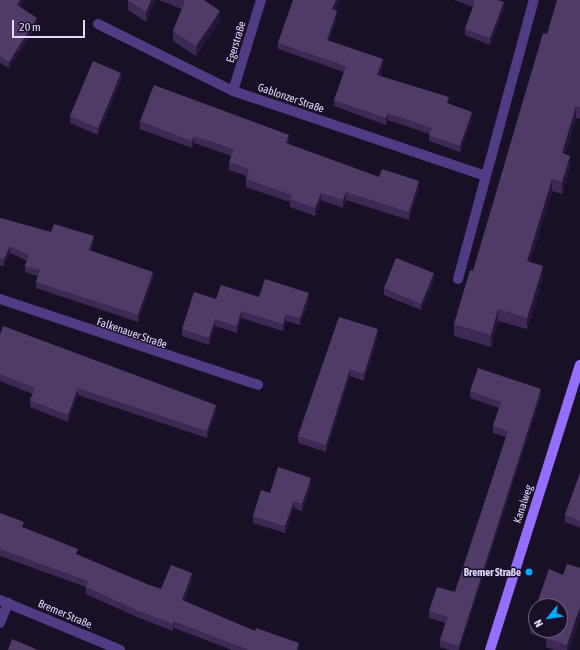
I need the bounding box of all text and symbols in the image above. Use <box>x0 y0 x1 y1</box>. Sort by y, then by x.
scale bar <box>14 12 87 38</box>
text: 20 m <box>19 20 41 34</box>
street label: Egerstraße <box>223 20 249 64</box>
street label: Gablonzer Straße <box>256 81 326 115</box>
street label: Falkenauer Straße <box>95 315 169 351</box>
street label: Kanalweg <box>511 483 535 525</box>
place label: Bremer Straße <box>464 565 521 579</box>
marker: Bremer Straße <box>524 567 534 577</box>
street label: Bremer Straße <box>36 597 94 631</box>
north arrow <box>528 598 568 638</box>
text: N <box>532 618 545 629</box>

